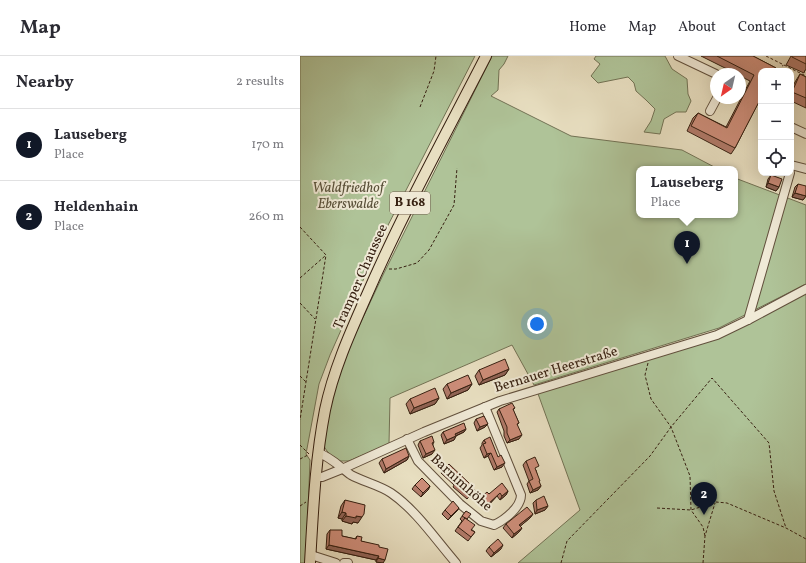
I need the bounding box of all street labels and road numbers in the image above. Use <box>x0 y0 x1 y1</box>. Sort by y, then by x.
road number: B 168 <box>390 192 430 214</box>
street label: Tramper Chaussee <box>329 221 393 333</box>
street label: Bernauer Heerstraße <box>492 342 620 398</box>
street label: Barnimhöhe <box>426 450 496 516</box>

